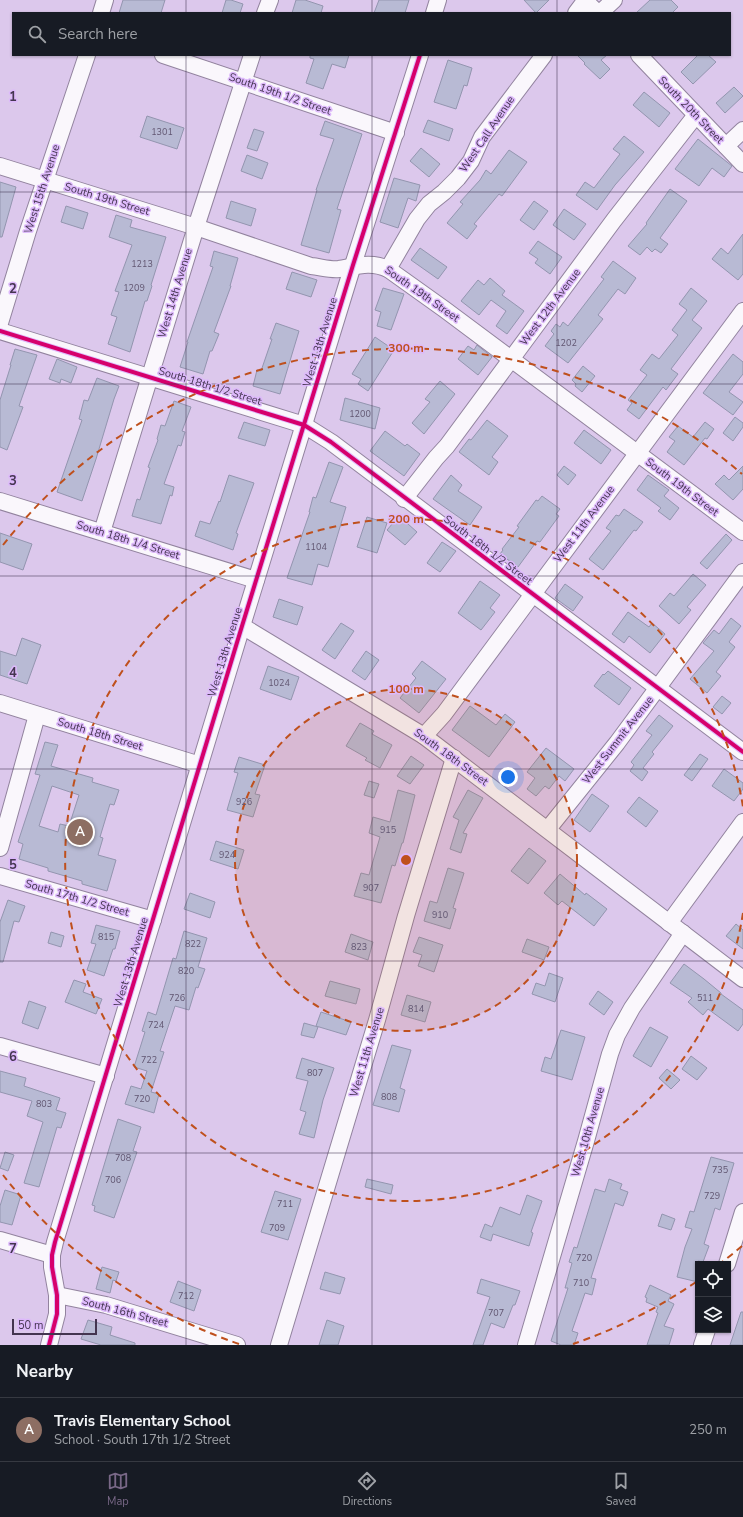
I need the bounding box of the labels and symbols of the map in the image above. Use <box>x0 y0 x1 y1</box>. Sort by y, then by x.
street label: South 19th 1/2 Street <box>227 69 333 119</box>
street label: South 20th Street <box>655 73 727 147</box>
text: 1 <box>9 88 17 106</box>
street label: West Call Avenue <box>456 93 518 175</box>
house number: 1301 <box>151 126 173 138</box>
street label: West 15th Avenue <box>21 142 64 235</box>
street label: South 19th Street <box>63 179 151 219</box>
street label: West 14th Avenue <box>154 246 196 340</box>
house number: 1213 <box>131 258 153 270</box>
street label: South 19th Street <box>382 263 463 325</box>
street label: West 12th Avenue <box>516 265 584 349</box>
text: 2 <box>9 280 17 298</box>
house number: 1209 <box>123 282 145 294</box>
street label: West 13th Avenue <box>299 295 341 389</box>
house number: 1202 <box>555 337 577 349</box>
text: 300 m <box>388 340 424 356</box>
street label: South 18th 1/2 Street <box>157 363 264 409</box>
house number: 1200 <box>349 408 371 420</box>
street label: South 19th Street <box>642 454 722 520</box>
text: 3 <box>9 472 17 490</box>
street label: West 11th Avenue <box>550 482 618 566</box>
text: 200 m <box>388 511 424 527</box>
street label: South 18th 1/2 Street <box>441 512 535 588</box>
street label: South 18th 1/4 Street <box>75 517 182 563</box>
house number: 1104 <box>305 541 327 553</box>
street label: West 13th Avenue <box>204 605 246 699</box>
text: 4 <box>9 664 17 682</box>
house number: 1024 <box>268 677 290 689</box>
text: 100 m <box>388 681 424 697</box>
street label: West Summit Avenue <box>579 693 657 787</box>
street label: South 18th Street <box>56 714 144 754</box>
street label: South 18th Street <box>411 725 491 789</box>
your location <box>498 767 518 787</box>
house number: 926 <box>236 796 252 808</box>
pin: A <box>67 817 93 847</box>
house number: 915 <box>380 824 396 836</box>
house number: 924 <box>219 849 236 861</box>
centre of rings <box>399 853 413 867</box>
text: 5 <box>9 856 17 874</box>
street label: South 17th 1/2 Street <box>23 876 131 920</box>
house number: 907 <box>363 882 379 894</box>
house number: 910 <box>432 909 448 921</box>
street label: West 13th Avenue <box>110 915 152 1009</box>
house number: 815 <box>98 931 114 943</box>
house number: 822 <box>185 938 201 950</box>
house number: 823 <box>351 941 367 953</box>
house number: 820 <box>178 965 194 977</box>
house number: 726 <box>169 992 185 1004</box>
house number: 511 <box>697 992 713 1004</box>
house number: 814 <box>408 1003 425 1015</box>
street label: West 11th Avenue <box>346 1005 388 1099</box>
house number: 724 <box>148 1019 165 1031</box>
text: 6 <box>9 1048 17 1066</box>
house number: 722 <box>141 1054 157 1066</box>
house number: 807 <box>307 1067 323 1079</box>
street label: West 10th Avenue <box>568 1085 608 1179</box>
house number: 808 <box>381 1091 397 1103</box>
house number: 720 <box>134 1093 150 1105</box>
house number: 803 <box>36 1098 52 1110</box>
house number: 708 <box>115 1152 131 1164</box>
house number: 735 <box>712 1164 728 1176</box>
house number: 706 <box>105 1174 121 1186</box>
house number: 729 <box>704 1190 720 1202</box>
house number: 711 <box>277 1198 293 1210</box>
house number: 709 <box>269 1222 285 1234</box>
text: 7 <box>9 1240 17 1258</box>
house number: 720 <box>576 1252 592 1264</box>
house number: 710 <box>573 1277 589 1289</box>
house number: 712 <box>178 1290 194 1302</box>
street label: South 16th Street <box>80 1293 170 1331</box>
house number: 707 <box>488 1307 504 1319</box>
scale bar <box>12 1317 97 1336</box>

